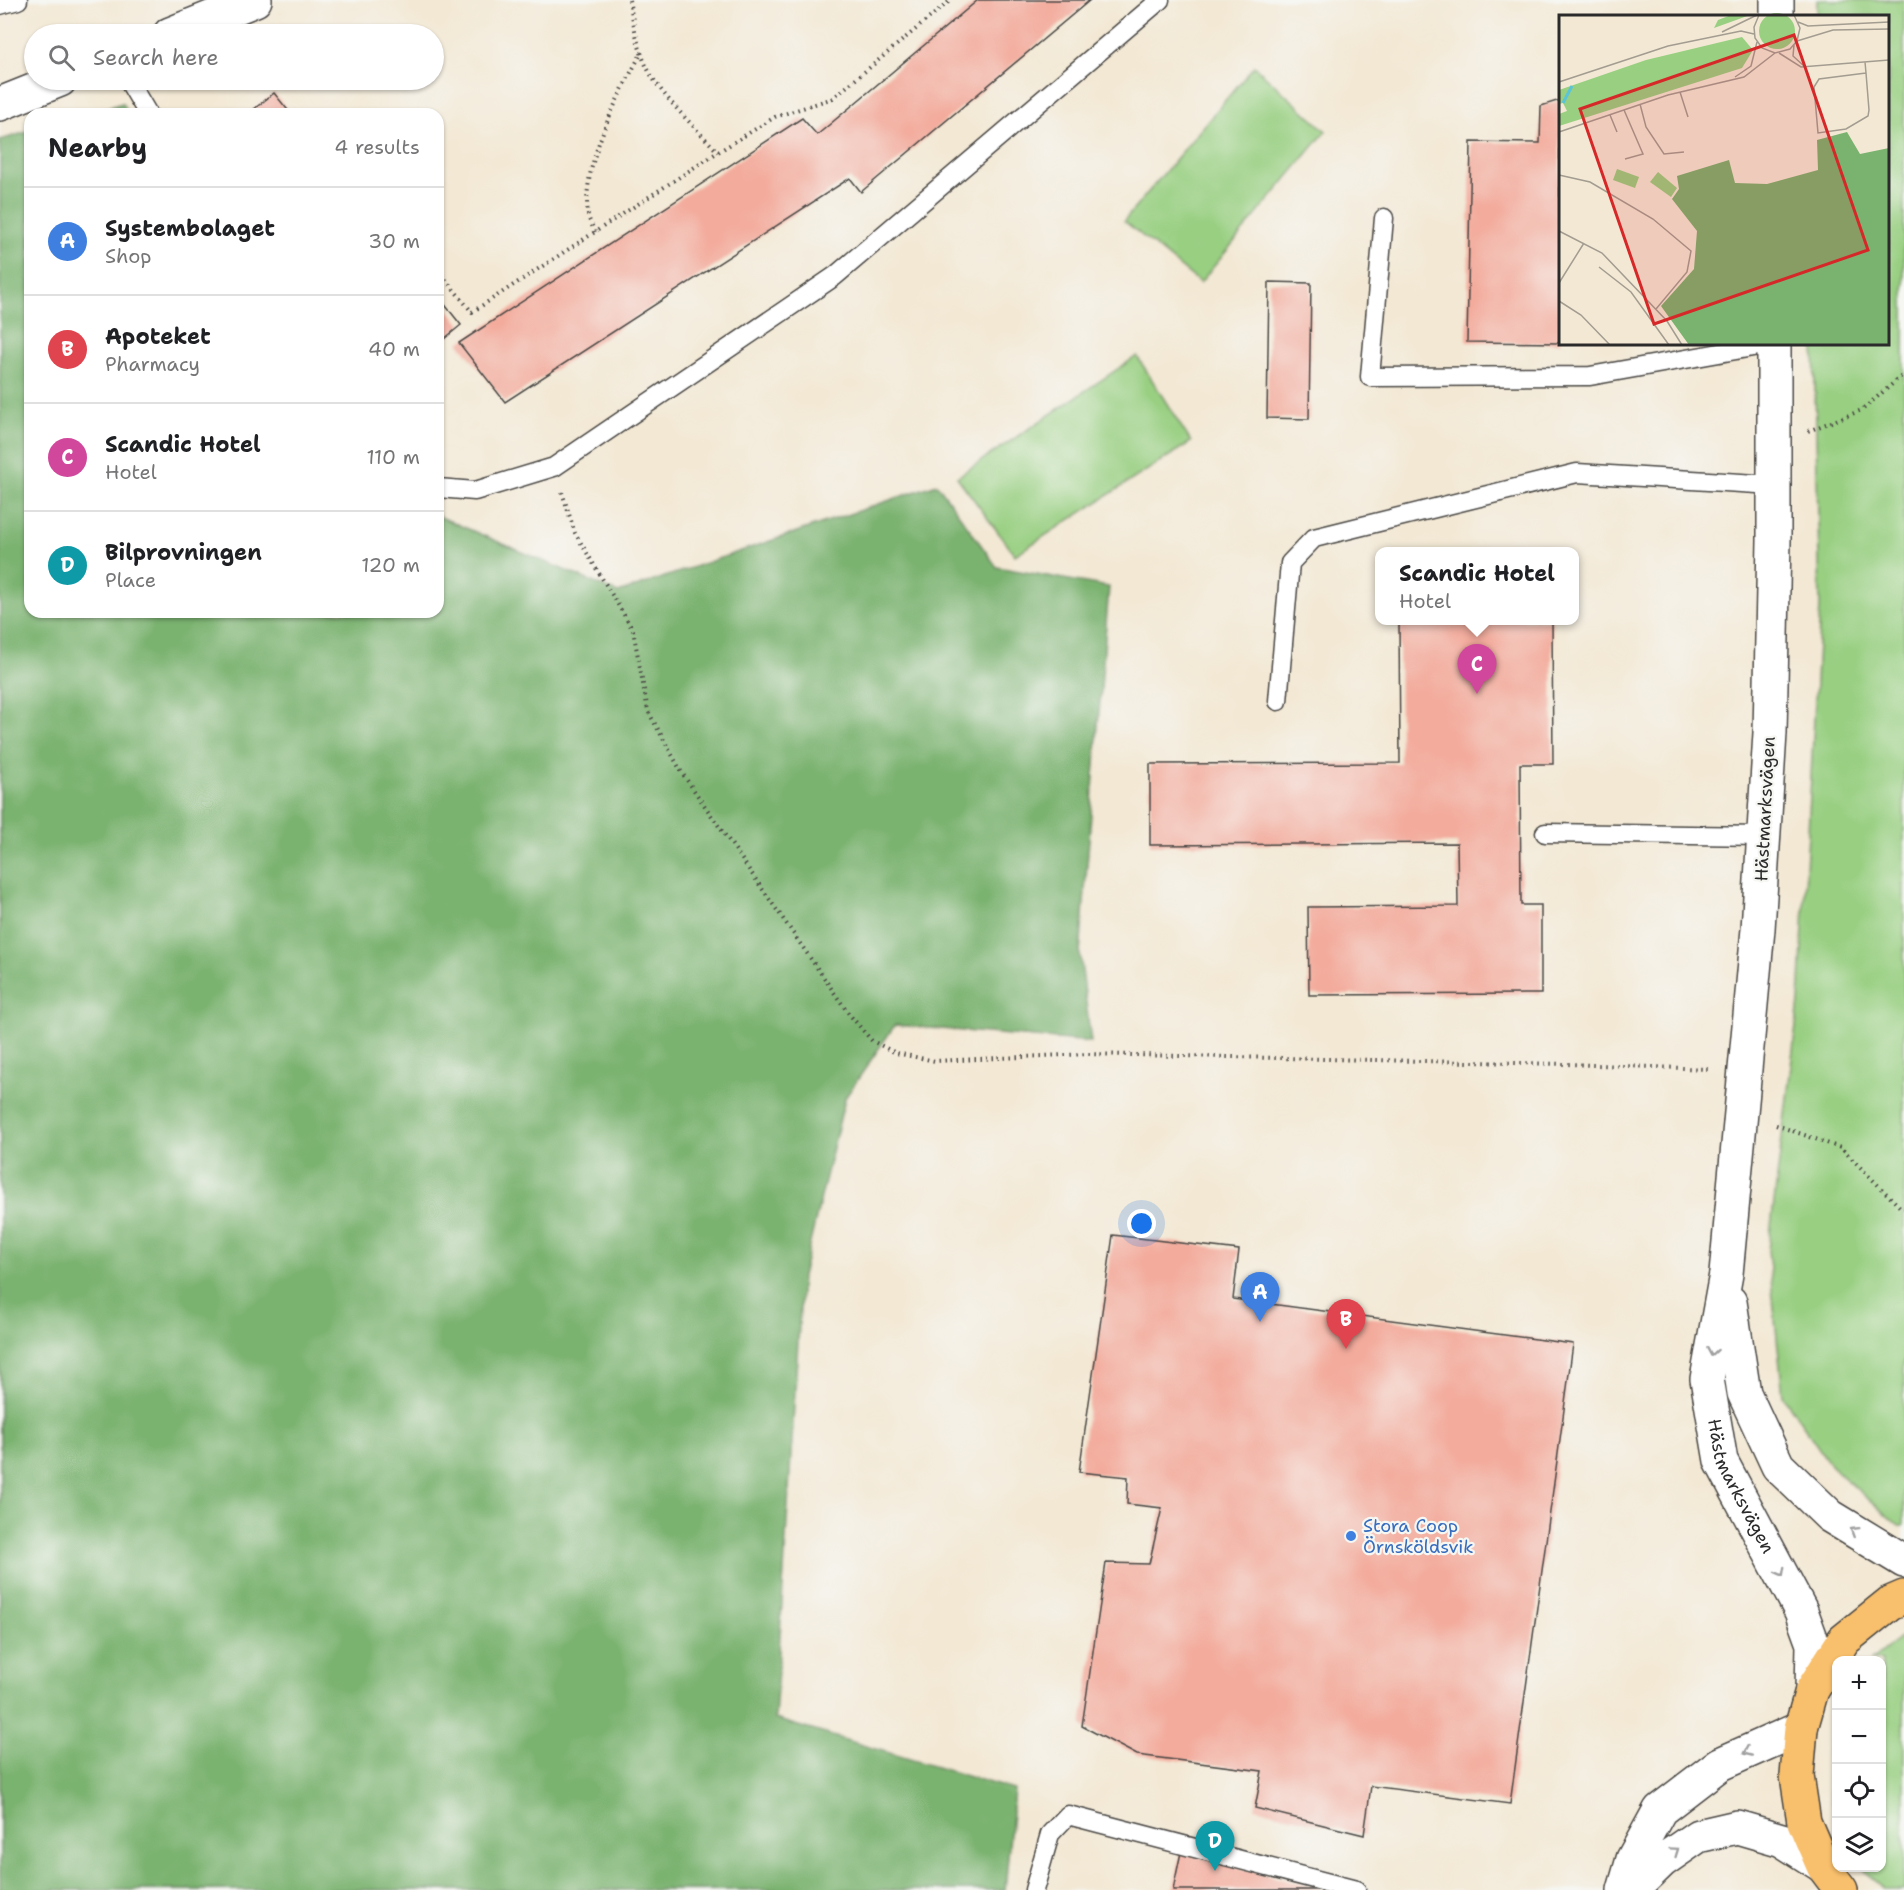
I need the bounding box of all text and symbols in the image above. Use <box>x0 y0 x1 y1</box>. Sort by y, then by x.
inset map <box>1559 15 1889 345</box>
search box <box>24 24 444 90</box>
icon: search <box>45 41 78 74</box>
text: Search here <box>93 43 219 72</box>
text: Nearby <box>48 130 147 165</box>
text: 4 results <box>334 134 420 160</box>
text: Systembolaget <box>105 214 275 243</box>
text: A <box>60 228 75 254</box>
text: 30 m <box>368 228 420 254</box>
text: Shop <box>105 243 152 269</box>
text: Apoteket <box>105 322 211 351</box>
text: B <box>61 336 74 362</box>
text: 40 m <box>368 336 420 362</box>
text: Pharmacy <box>105 351 200 377</box>
text: Scandic Hotel <box>105 430 261 459</box>
text: C <box>61 444 74 470</box>
text: 110 m <box>366 444 420 470</box>
text: Hotel <box>105 459 157 485</box>
text: Bilprovningen <box>105 538 262 567</box>
popup <box>1375 547 1579 625</box>
text: D <box>60 552 75 578</box>
text: 120 m <box>361 552 420 578</box>
text: Scandic Hotel <box>1399 559 1555 588</box>
text: Place <box>105 567 156 593</box>
text: Hotel <box>1399 588 1451 614</box>
pin: C <box>1458 644 1496 694</box>
street label: Hästmarksvägen <box>1749 736 1781 882</box>
your location <box>1127 1209 1156 1238</box>
pin: A <box>1240 1272 1280 1322</box>
pin: B <box>1326 1300 1366 1349</box>
one-way arrow <box>1706 1347 1719 1357</box>
street label: Hästmarksvägen <box>1702 1417 1780 1557</box>
place label: Stora Coop Örnsköldsvik <box>1363 1514 1473 1559</box>
one-way arrow <box>1850 1526 1860 1538</box>
marker: Stora Coop Örnsköldsvik <box>1344 1529 1358 1543</box>
one-way arrow <box>1774 1566 1785 1577</box>
map controls <box>1832 1656 1886 1872</box>
button: + <box>1832 1656 1886 1710</box>
button: − <box>1832 1710 1886 1764</box>
one-way arrow <box>1743 1745 1754 1757</box>
button: locate <box>1832 1764 1886 1818</box>
button: layers <box>1832 1818 1886 1872</box>
pin: D <box>1196 1822 1234 1871</box>
one-way arrow <box>1669 1847 1680 1858</box>

